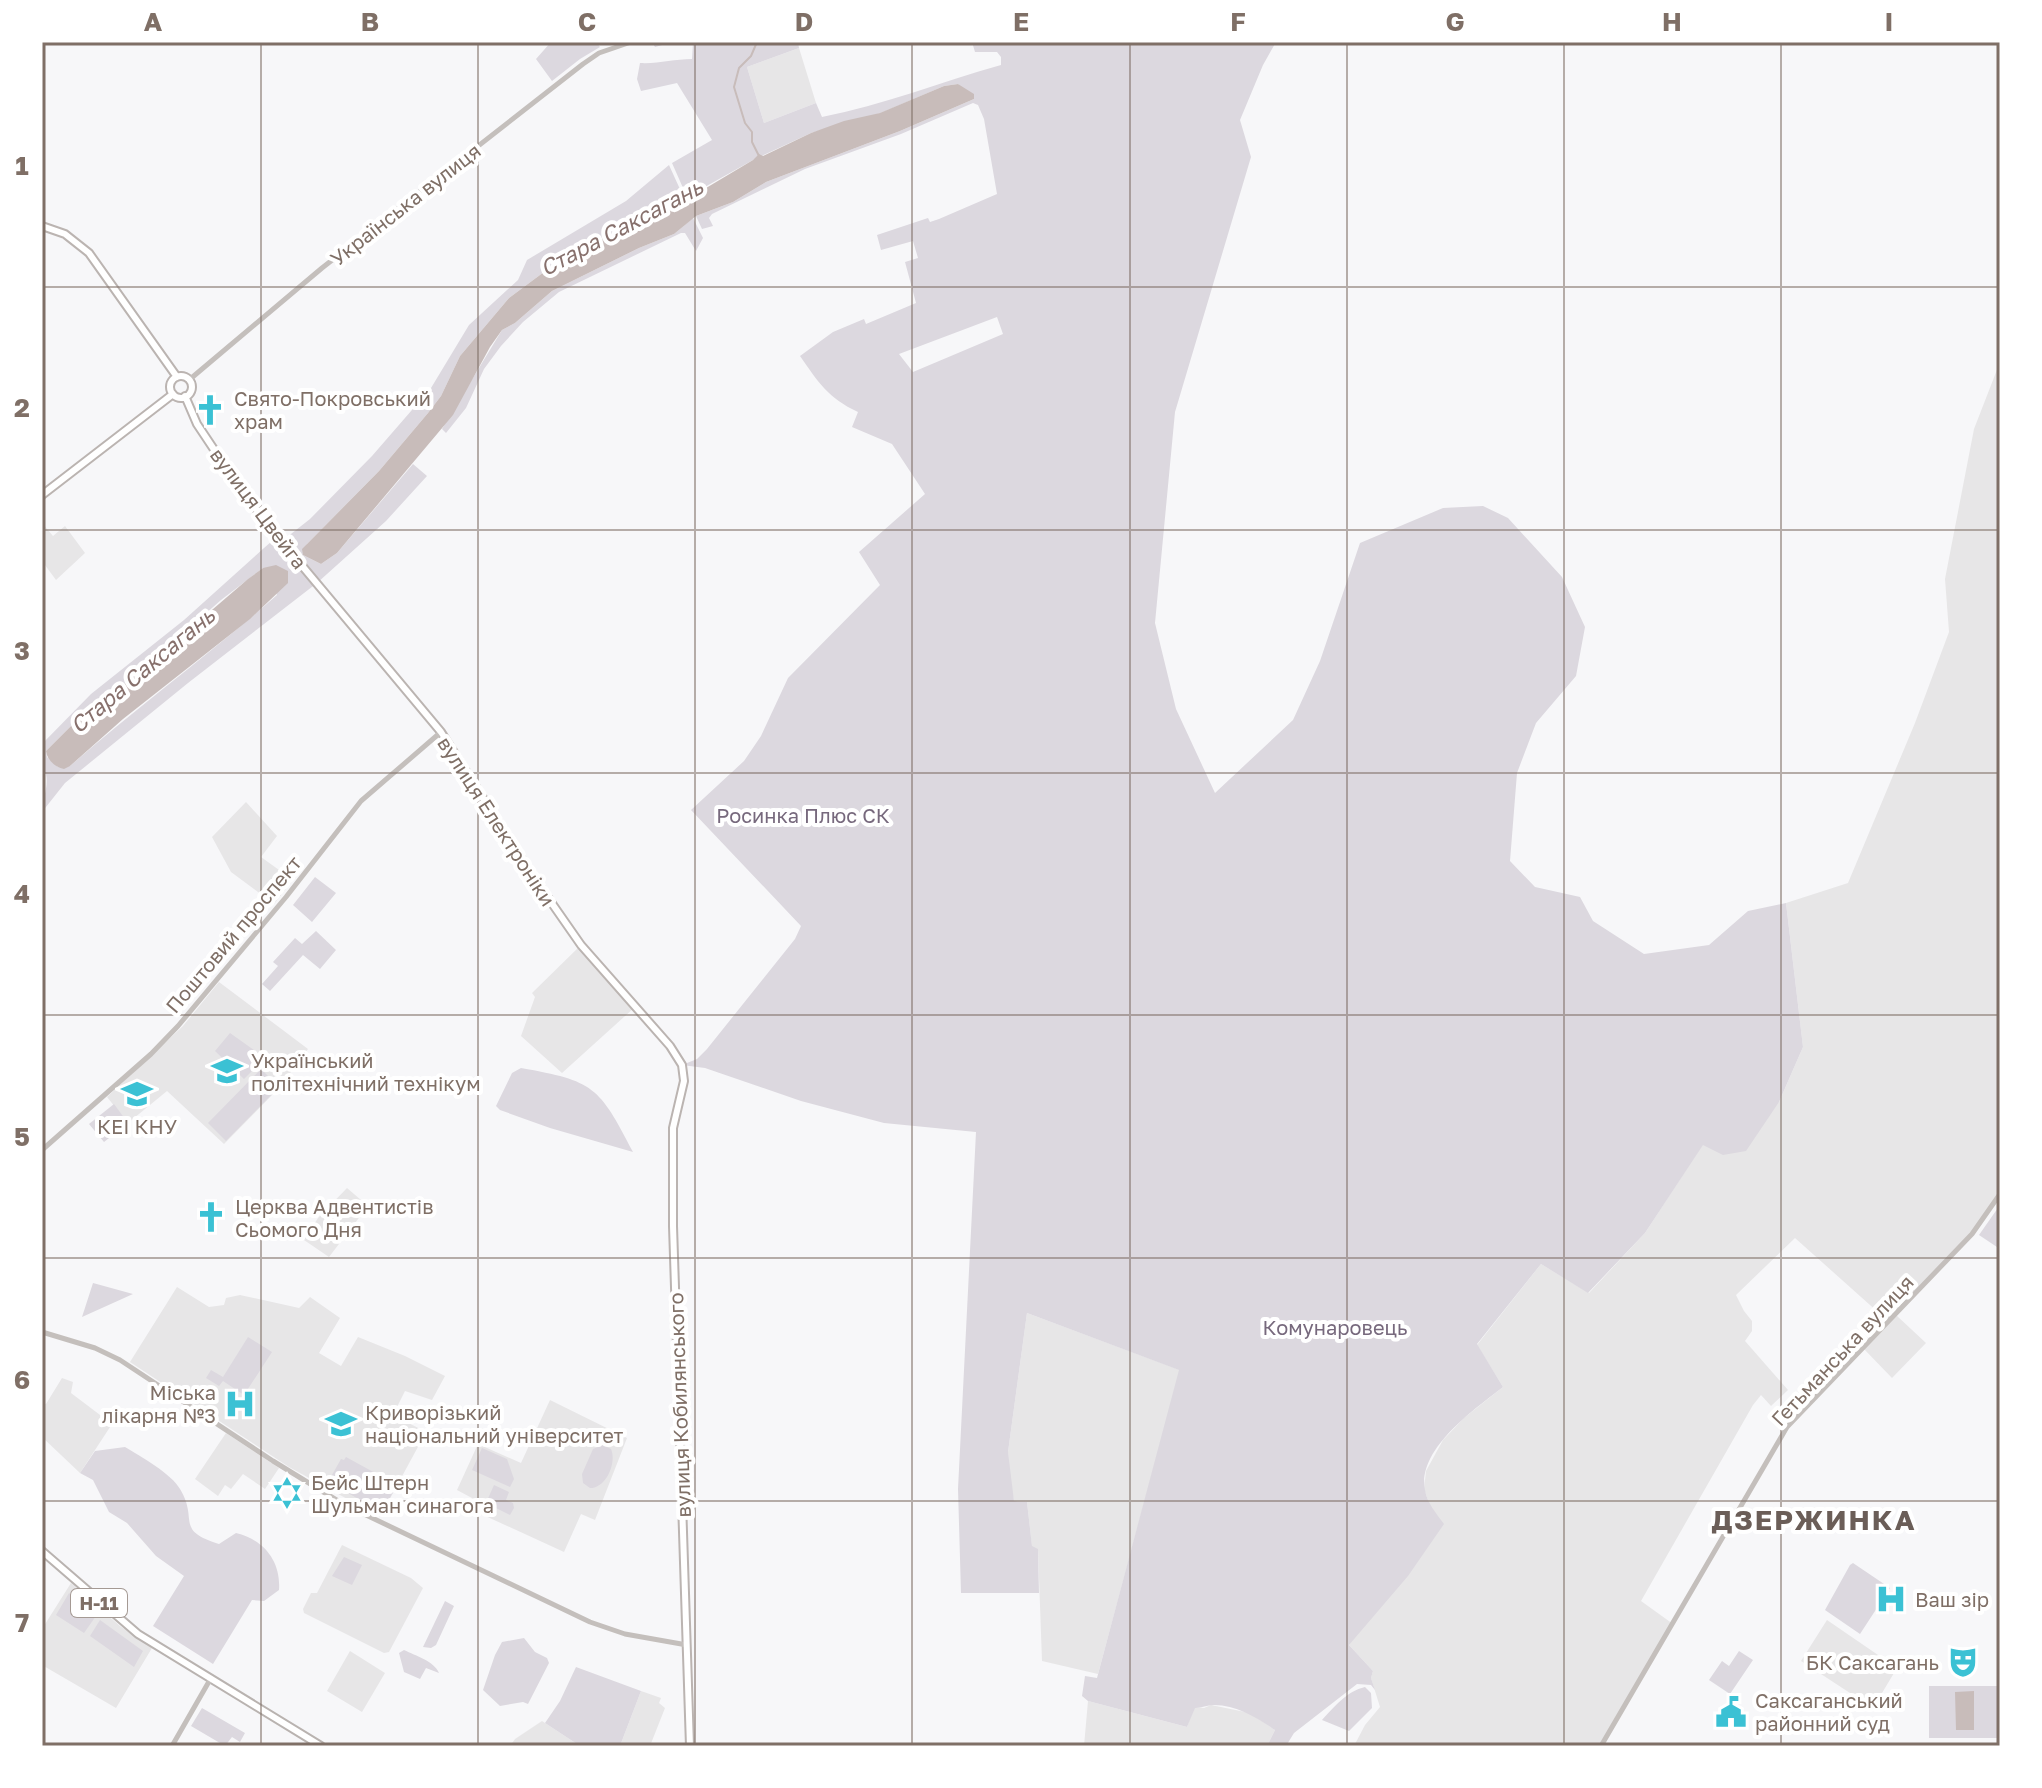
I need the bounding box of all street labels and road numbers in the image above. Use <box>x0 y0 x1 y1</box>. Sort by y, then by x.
street label: Українська вулиця <box>325 138 485 270</box>
street label: вулиця Цвейга <box>206 443 312 573</box>
street label: вулиця Електроніки <box>433 732 561 910</box>
street label: Поштовий проспект <box>160 850 306 1017</box>
street label: Гетьманська вулиця <box>1766 1270 1918 1430</box>
street label: вулиця Кобилянського <box>663 1292 695 1518</box>
road number: Н-11 <box>71 1589 127 1617</box>

